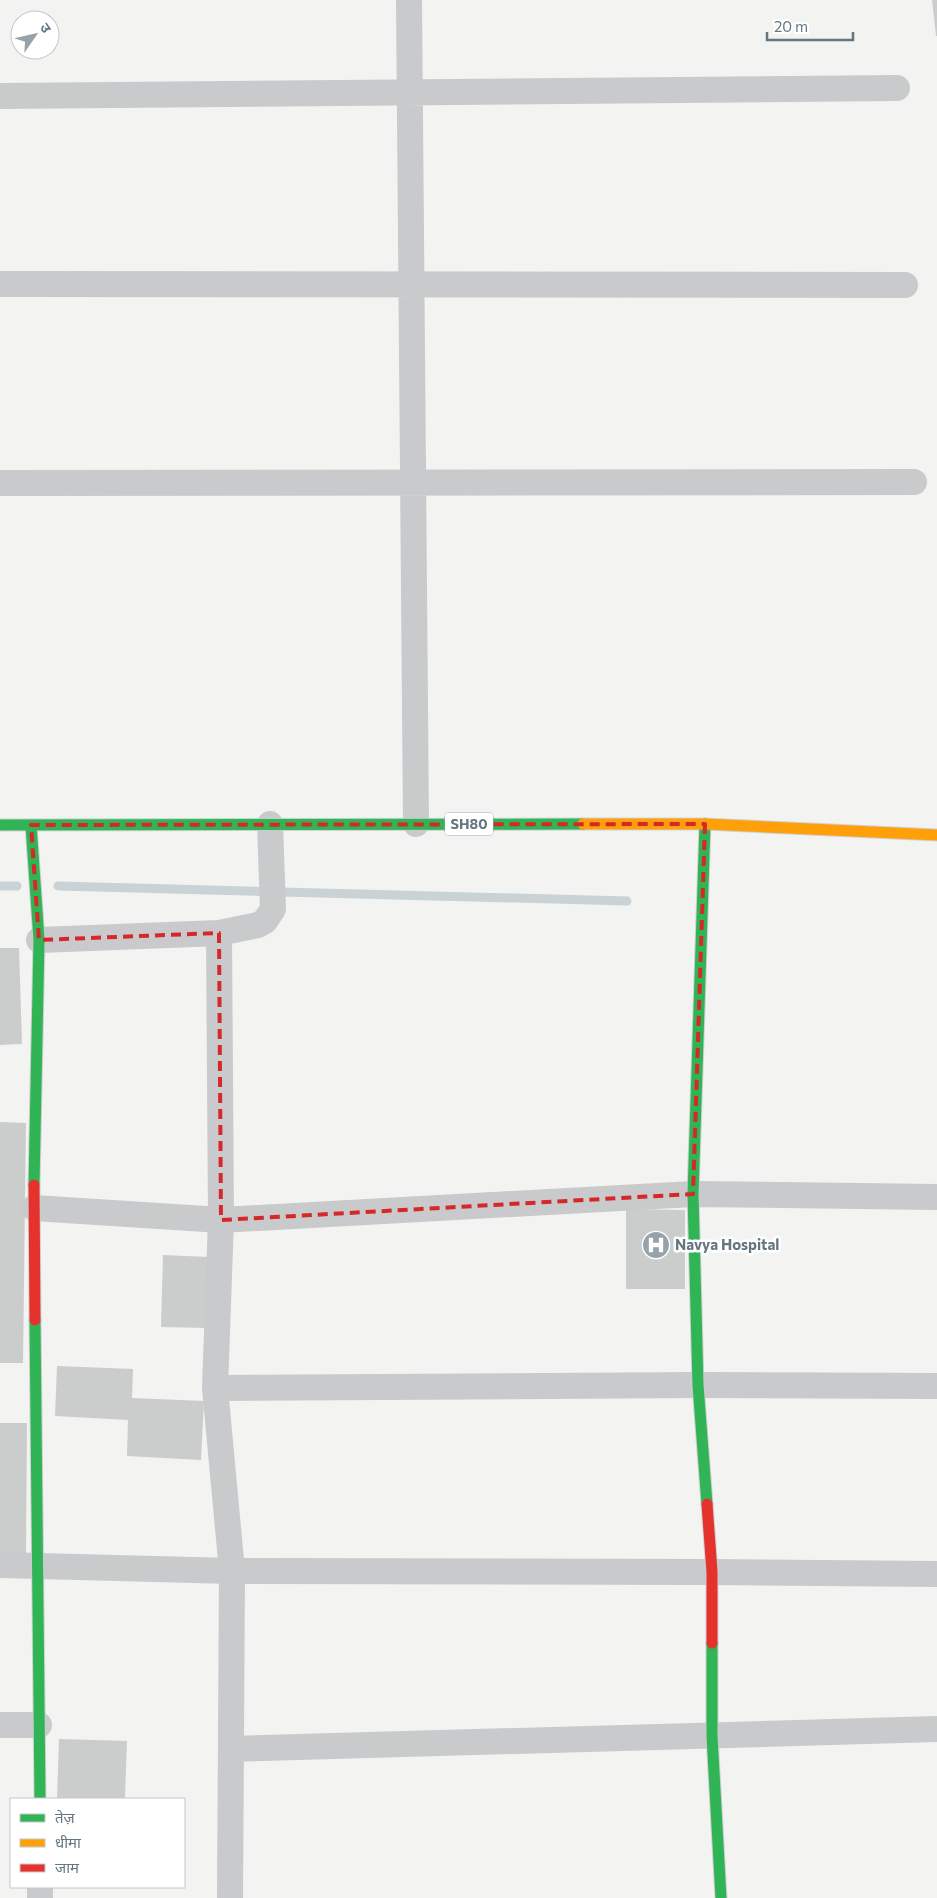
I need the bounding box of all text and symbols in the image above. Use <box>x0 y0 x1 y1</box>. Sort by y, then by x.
north arrow <box>10 10 60 60</box>
scale bar <box>767 10 853 42</box>
text: 20 m <box>774 17 808 35</box>
text: उ <box>37 19 56 36</box>
road number: SH80 <box>445 812 493 836</box>
hospital icon: Navya Hospital <box>641 1230 671 1260</box>
place label: Navya Hospital <box>675 1235 779 1253</box>
legend <box>10 1798 185 1888</box>
text: तेज़ <box>55 1808 76 1826</box>
text: धीमा <box>55 1833 82 1851</box>
text: जाम <box>55 1858 80 1876</box>

